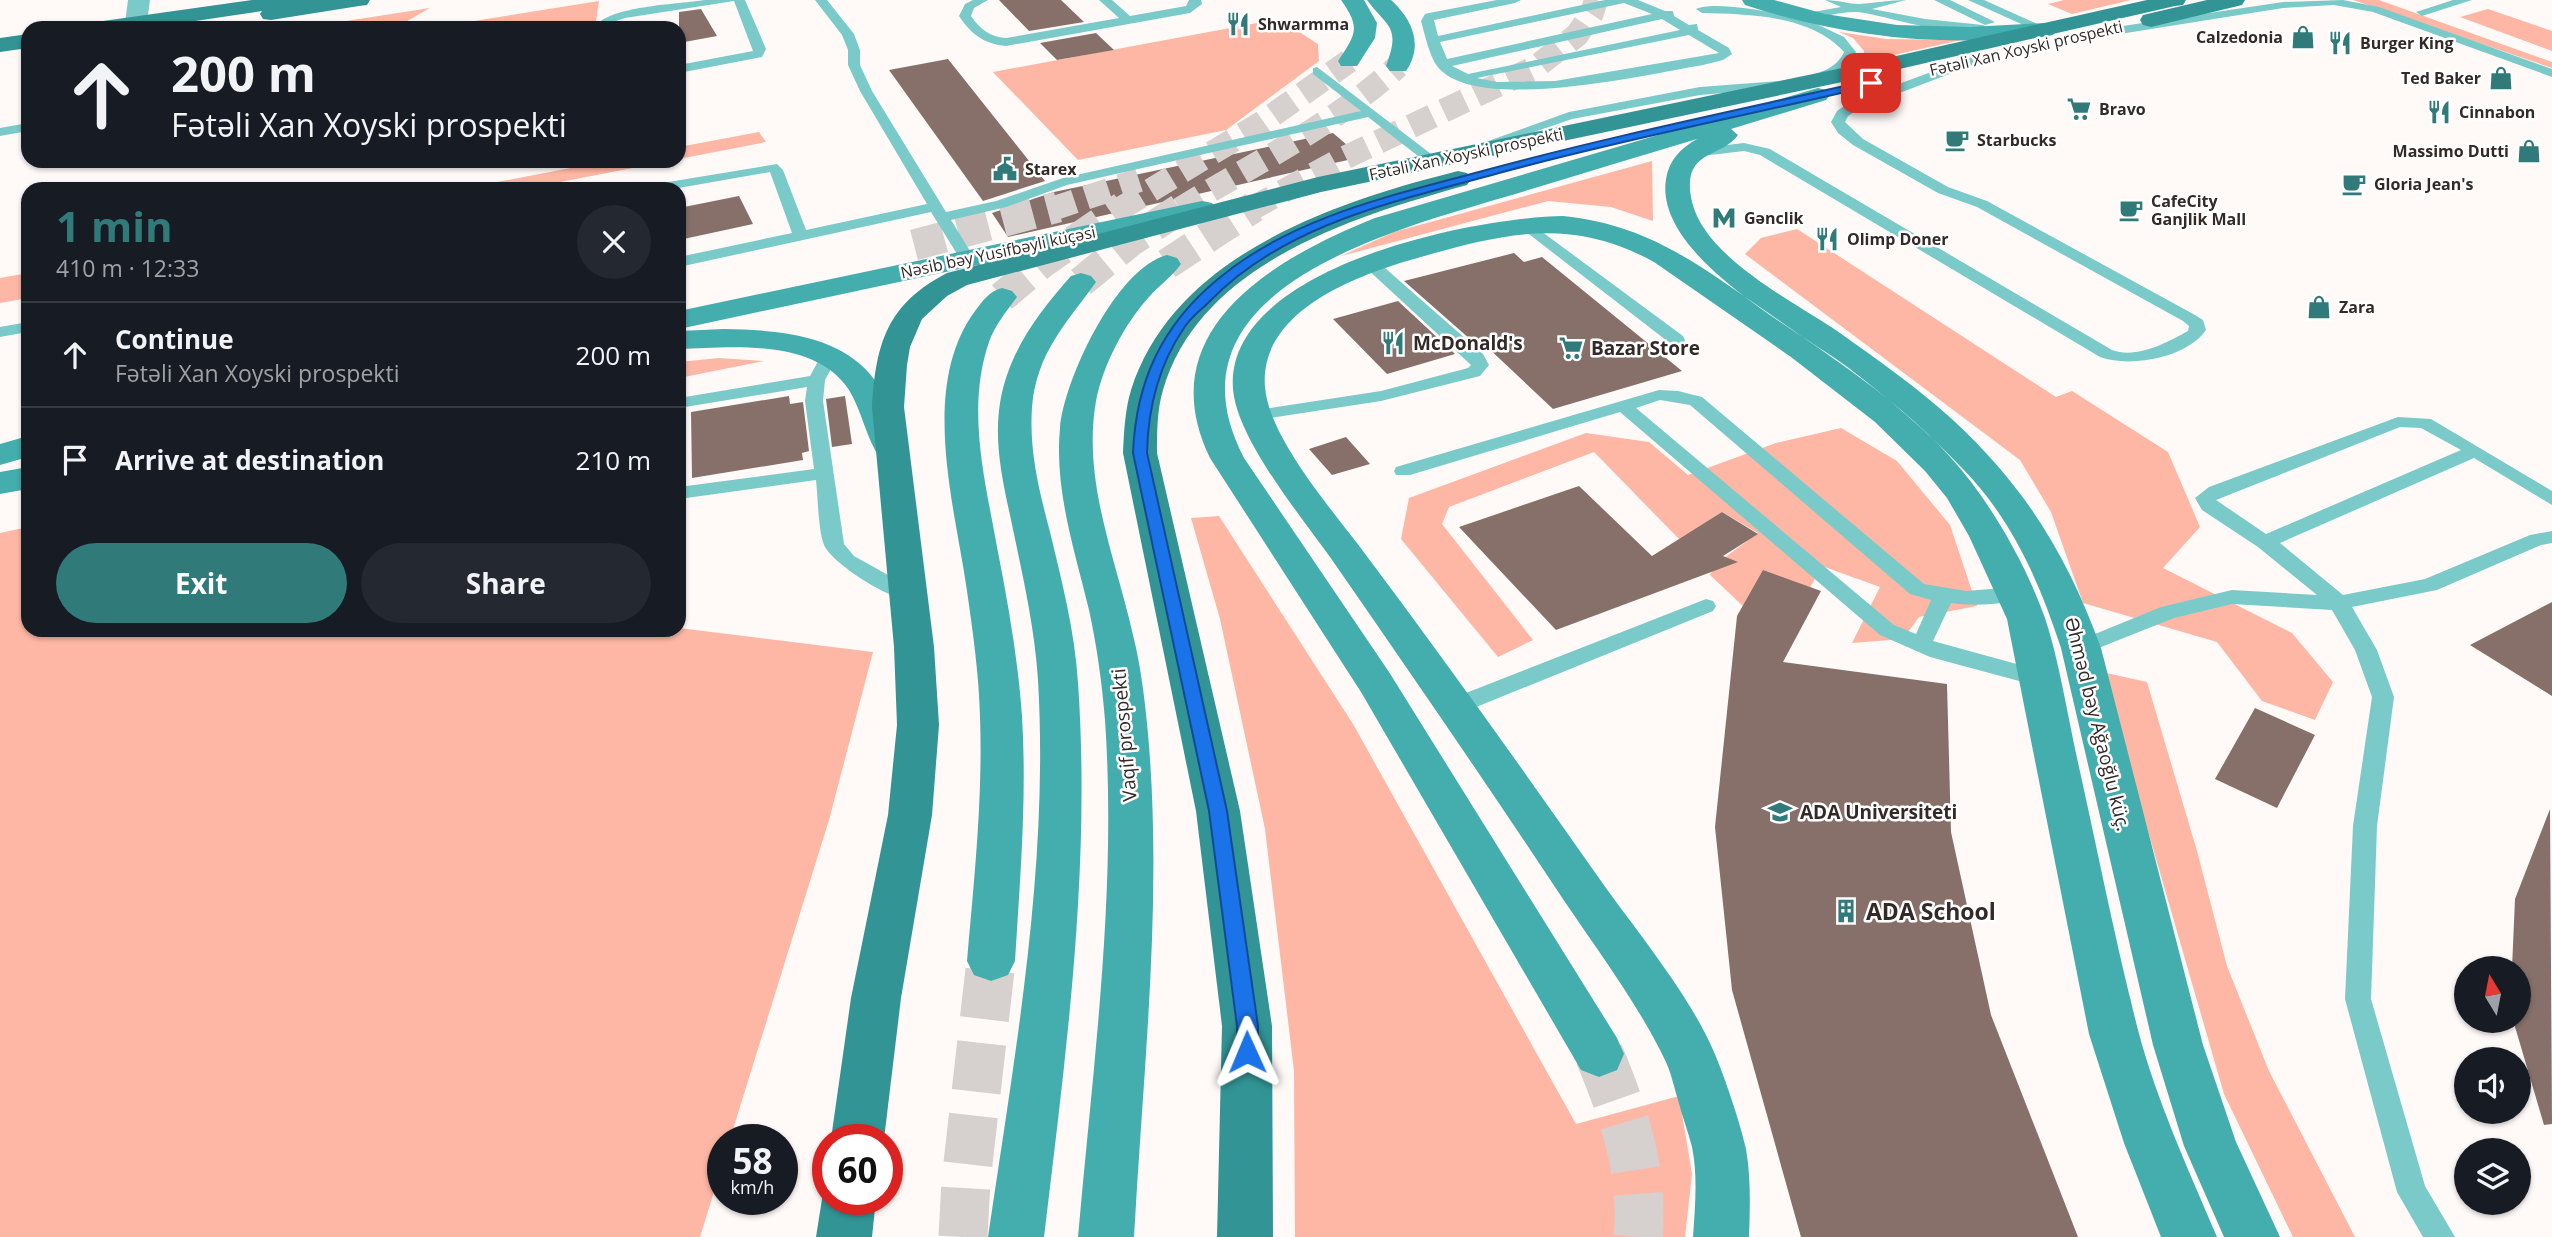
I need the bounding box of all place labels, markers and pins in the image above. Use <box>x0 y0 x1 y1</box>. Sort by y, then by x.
restaurant icon: Shwarmma <box>1224 10 1252 38</box>
place label: Shwarmma <box>1258 13 1349 35</box>
shop icon: Calzedonia <box>2289 23 2317 51</box>
place label: Calzedonia <box>2196 26 2283 48</box>
restaurant icon: Burger King <box>2326 29 2354 57</box>
place label: Burger King <box>2360 32 2454 54</box>
pin <box>1841 53 1901 113</box>
shop icon: Ted Baker <box>2487 64 2515 92</box>
place label: Ted Baker <box>2401 67 2481 89</box>
supermarket icon: Bravo <box>2065 95 2093 123</box>
place label: Bravo <box>2099 98 2146 120</box>
restaurant icon: Cinnabon <box>2425 98 2453 126</box>
place label: Cinnabon <box>2459 101 2535 123</box>
cafe icon: Starbucks <box>1943 126 1971 154</box>
place label: Starbucks <box>1977 129 2056 151</box>
shop icon: Massimo Dutti <box>2515 137 2543 165</box>
place label: Massimo Dutti <box>2393 140 2509 162</box>
public building icon: Starex <box>991 155 1019 183</box>
place label: Starex <box>1025 158 1077 180</box>
cafe icon: Gloria Jean's <box>2340 170 2368 198</box>
place label: Gloria Jean's <box>2374 173 2474 195</box>
place label: CafeCity Ganjlik Mall <box>2151 190 2246 230</box>
cafe icon: CafeCity Ganjlik Mall <box>2117 196 2145 224</box>
metro station icon: Gənclik <box>1710 204 1738 232</box>
place label: Gənclik <box>1744 207 1804 229</box>
restaurant icon: Olimp Doner <box>1813 225 1841 253</box>
place label: Olimp Doner <box>1847 228 1948 250</box>
shop icon: Zara <box>2305 293 2333 321</box>
place label: Zara <box>2339 296 2375 318</box>
restaurant icon: McDonald's <box>1379 329 1407 357</box>
place label: McDonald's <box>1413 330 1523 356</box>
supermarket icon: Bazar Store <box>1557 334 1585 362</box>
place label: Bazar Store <box>1591 335 1700 361</box>
school or university icon: ADA Universiteti <box>1766 798 1794 826</box>
place label: ADA Universiteti <box>1800 799 1957 825</box>
place label: ADA School <box>1866 895 1996 927</box>
building icon: ADA School <box>1832 897 1860 925</box>

